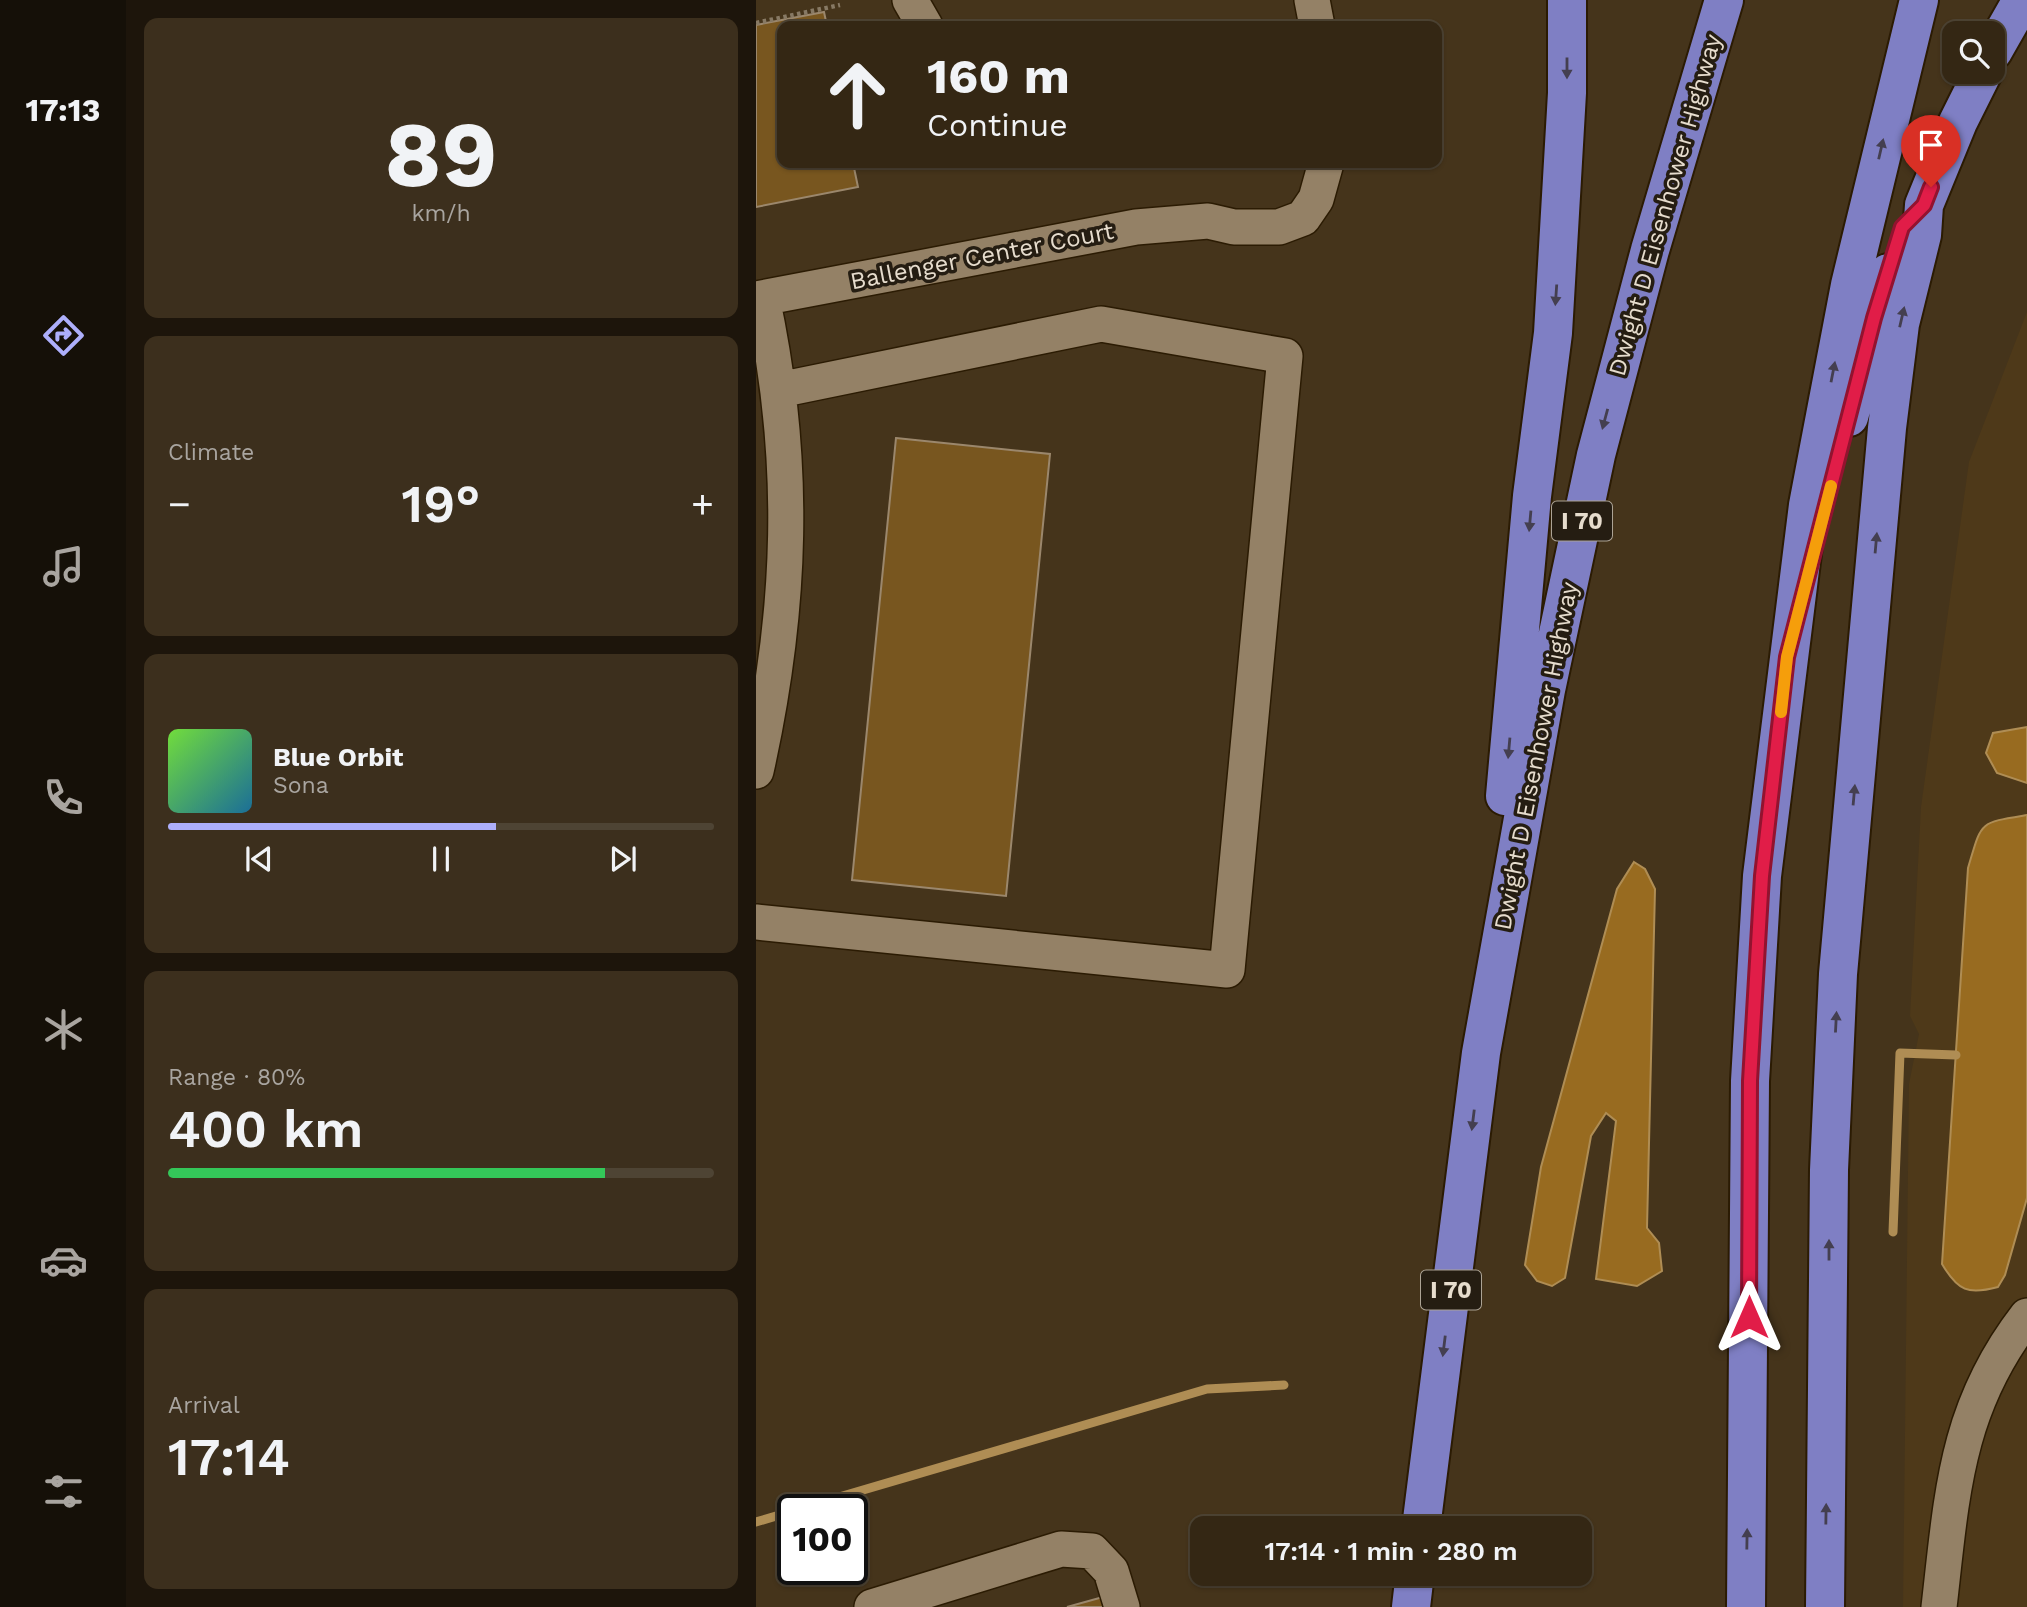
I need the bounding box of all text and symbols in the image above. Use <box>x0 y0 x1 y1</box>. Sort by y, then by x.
map controls <box>1942 21 2005 84</box>
button: search <box>1942 21 2005 84</box>
street label: Dwight D Eisenhower Highway <box>1603 30 1727 379</box>
text: 160 m <box>927 47 1070 105</box>
icon: ahead <box>812 49 903 140</box>
one-way arrow <box>1561 57 1573 79</box>
text: 17:13 <box>25 91 101 129</box>
text: 89 <box>384 101 498 208</box>
text: Continue <box>927 106 1068 144</box>
pin <box>1901 115 1961 187</box>
icon: arrive <box>1912 126 1950 164</box>
one-way arrow <box>1876 138 1887 160</box>
text: km/h <box>411 200 471 227</box>
street label: Ballenger Center Court <box>848 217 1116 295</box>
one-way arrow <box>1550 285 1561 307</box>
one-way arrow <box>1897 306 1908 328</box>
icon: directions <box>39 311 88 360</box>
one-way arrow <box>1828 361 1839 383</box>
one-way arrow <box>1600 409 1610 430</box>
text: Climate <box>168 439 254 466</box>
text: 19° <box>402 474 480 535</box>
text: − <box>168 482 191 526</box>
text: + <box>691 482 714 526</box>
road number: I 70 <box>1552 502 1612 540</box>
one-way arrow <box>1524 511 1535 533</box>
one-way arrow <box>1871 532 1882 554</box>
icon: music <box>39 542 88 591</box>
street label: Dwight D Eisenhower Highway <box>1488 579 1584 932</box>
one-way arrow <box>1503 737 1514 759</box>
text: Blue Orbit <box>273 742 403 772</box>
text: Sona <box>273 772 329 799</box>
icon: phone <box>39 773 88 822</box>
one-way arrow <box>1849 784 1860 806</box>
icon: previous <box>240 840 278 878</box>
icon: pause <box>422 840 460 878</box>
icon: next <box>604 840 642 878</box>
icon: climate <box>39 1005 88 1054</box>
one-way arrow <box>1831 1011 1842 1033</box>
text: Range · 80% <box>168 1064 305 1091</box>
text: 400 km <box>168 1099 363 1160</box>
one-way arrow <box>1467 1110 1478 1132</box>
icon: car <box>39 1236 88 1285</box>
one-way arrow <box>1823 1238 1835 1260</box>
road number: I 70 <box>1421 1270 1481 1310</box>
position arrow <box>1712 1280 1786 1354</box>
one-way arrow <box>1439 1335 1450 1357</box>
text: Arrival <box>168 1392 240 1419</box>
text: 17:14 <box>168 1427 290 1488</box>
icon: filters <box>39 1467 88 1516</box>
speed limit sign: 100 <box>777 1494 868 1585</box>
one-way arrow <box>1820 1503 1832 1525</box>
one-way arrow <box>1741 1528 1753 1550</box>
text: 17:14 · 1 min · 280 m <box>1264 1536 1518 1566</box>

